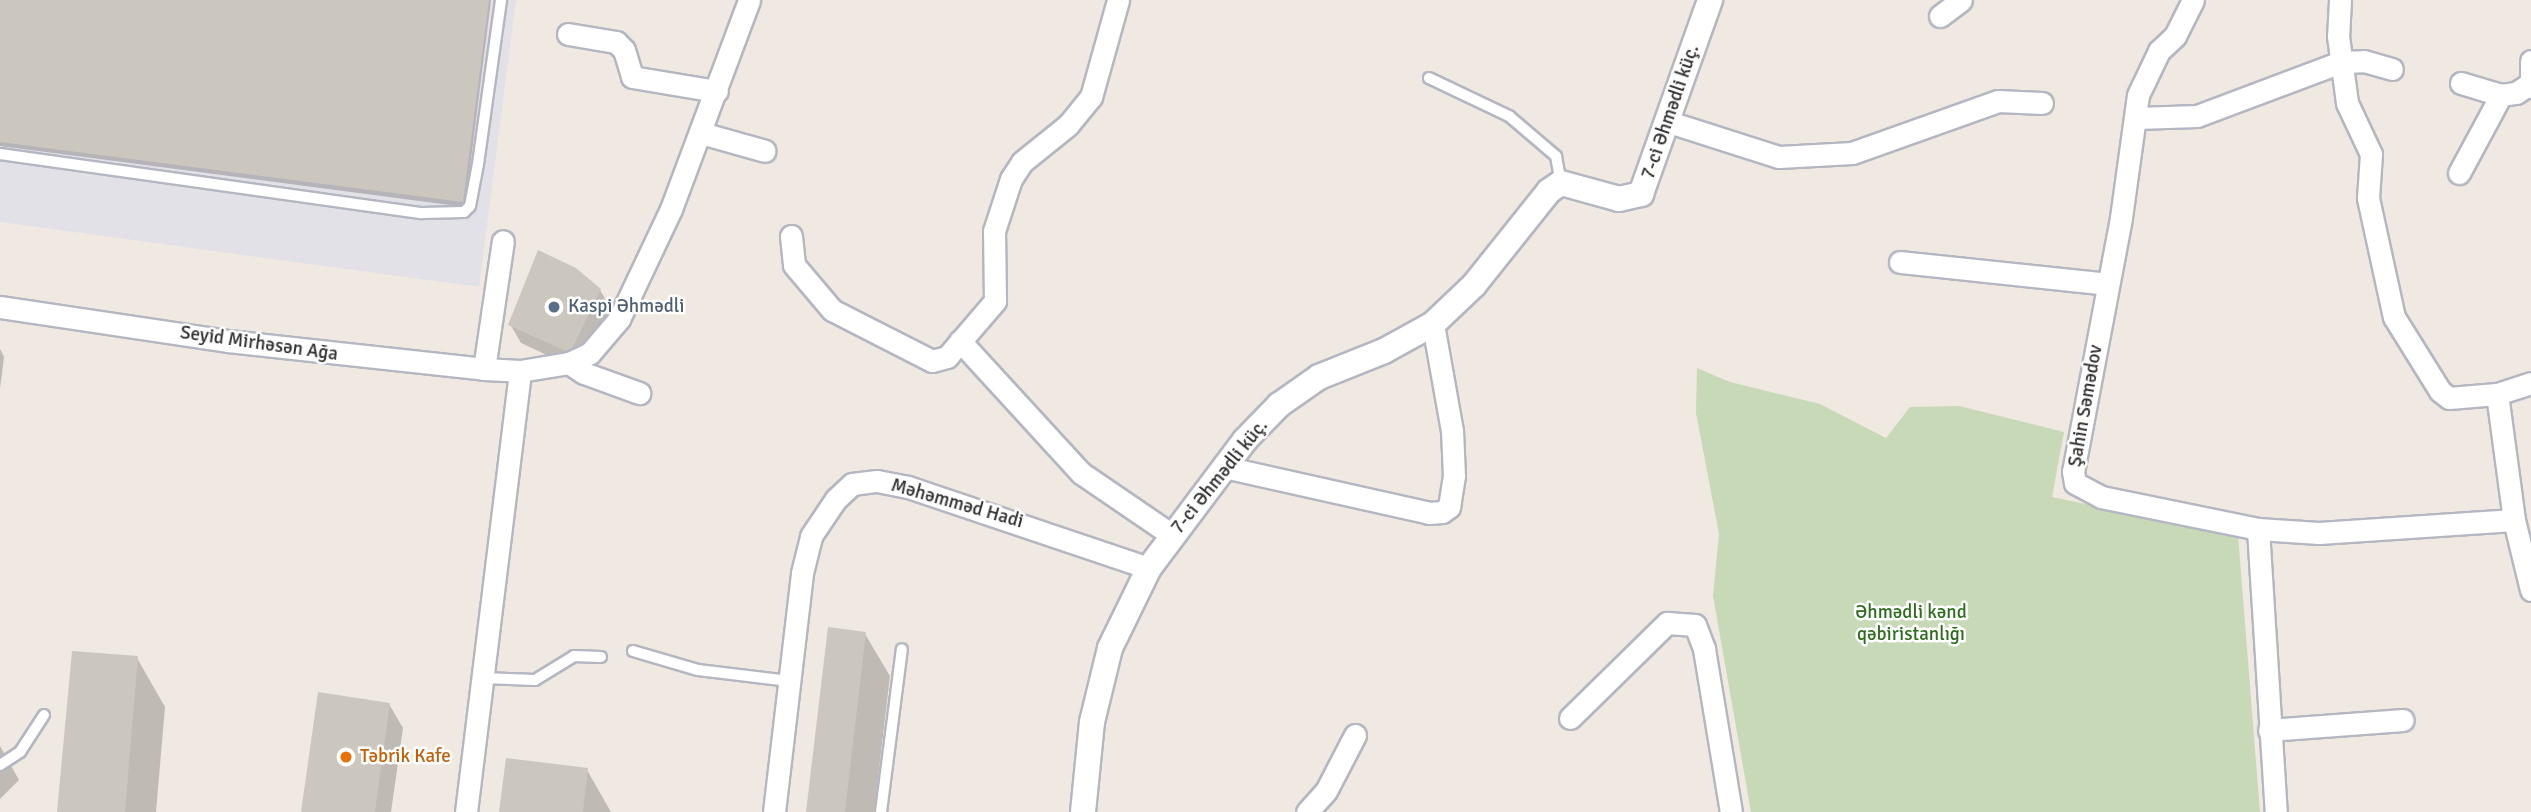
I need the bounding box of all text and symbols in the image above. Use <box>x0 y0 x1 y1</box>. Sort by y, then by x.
street label: 7-ci Əhmədli küç. <box>1637 42 1705 182</box>
place label: Kaspi Əhmədli <box>568 296 684 318</box>
marker: Kaspi Əhmədli <box>546 299 562 315</box>
street label: Seyid Mirhəsən Ağa <box>179 322 339 366</box>
street label: Şahin Səmədov <box>2064 343 2108 469</box>
street label: 7-ci Əhmədli küç. <box>1167 415 1273 539</box>
street label: Məhəmməd Hadi <box>888 474 1026 534</box>
park label: Əhmədli kənd qəbiristanlığı <box>1855 602 1967 646</box>
place label: Təbrik Kafe <box>360 746 451 768</box>
marker: Təbrik Kafe <box>338 749 354 765</box>

